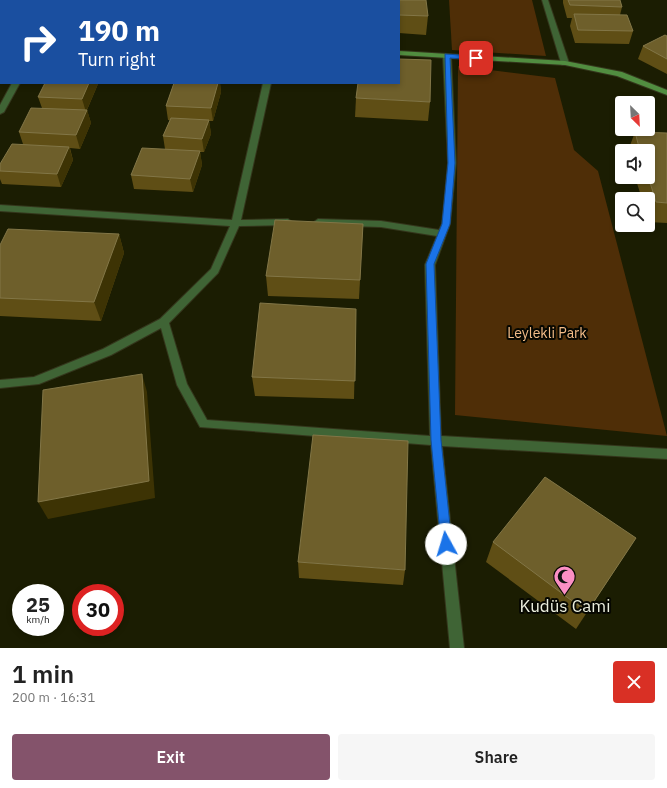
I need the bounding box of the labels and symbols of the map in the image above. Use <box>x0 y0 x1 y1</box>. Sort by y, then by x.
pin <box>459 41 493 75</box>
north arrow <box>615 96 655 136</box>
park label: Leylekli Park <box>507 324 587 342</box>
position arrow <box>425 523 467 565</box>
mosque icon: Kudüs Cami <box>552 563 578 596</box>
speed limit sign: 30 <box>72 584 124 636</box>
place label: Kudüs Cami <box>520 595 610 617</box>

